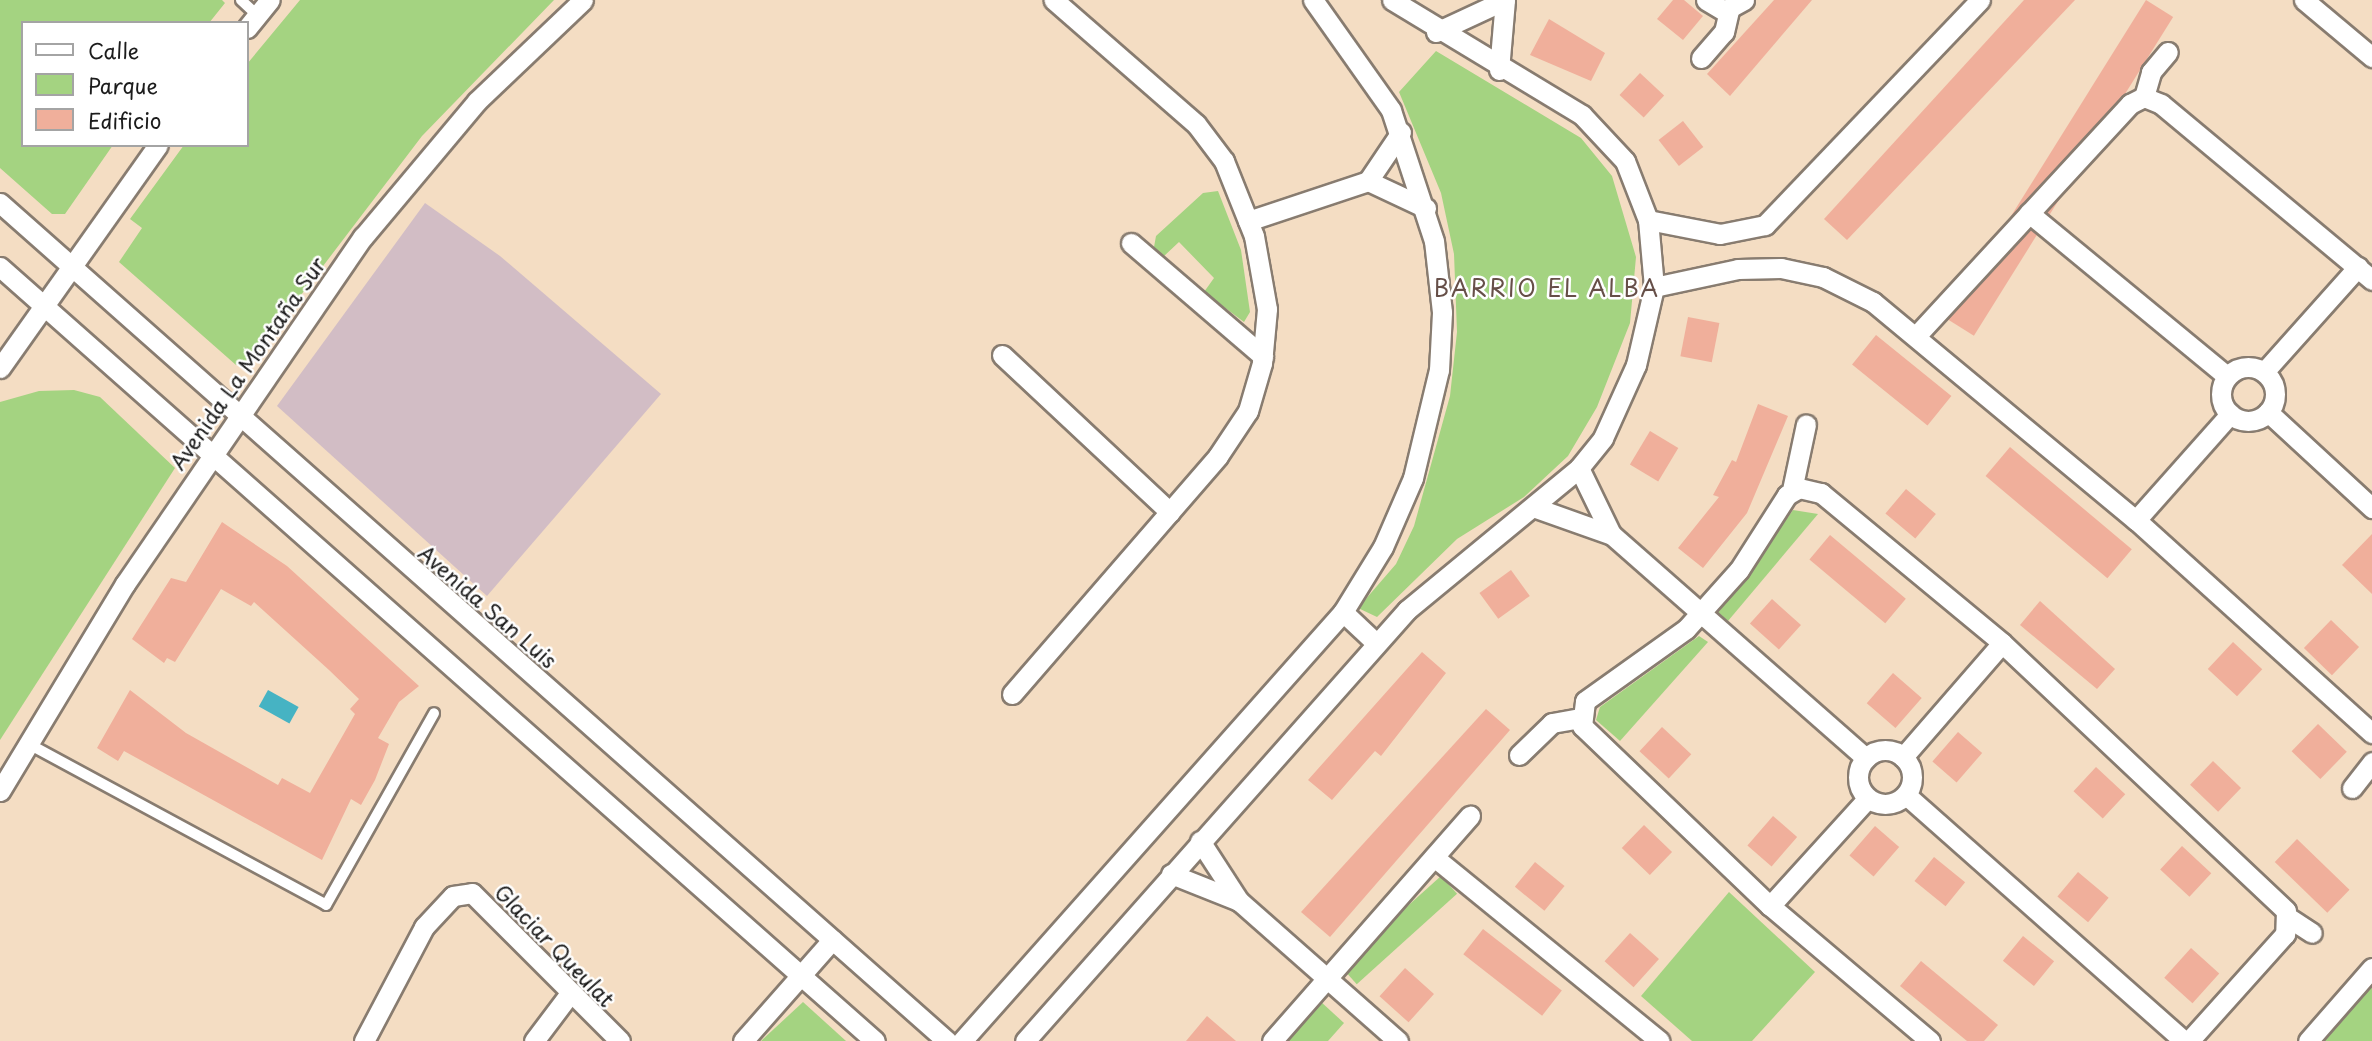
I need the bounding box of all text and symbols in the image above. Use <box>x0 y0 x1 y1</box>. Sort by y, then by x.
legend <box>21 21 248 147</box>
text: Calle <box>88 34 139 66</box>
text: Parque <box>88 69 158 101</box>
text: Edificio <box>88 104 161 136</box>
street label: Avenida La Montaña Sur <box>164 253 330 473</box>
district label: BARRIO EL ALBA <box>1435 274 1659 302</box>
street label: Avenida San Luis <box>415 540 561 672</box>
street label: Glaciar Queulat <box>490 878 620 1012</box>

